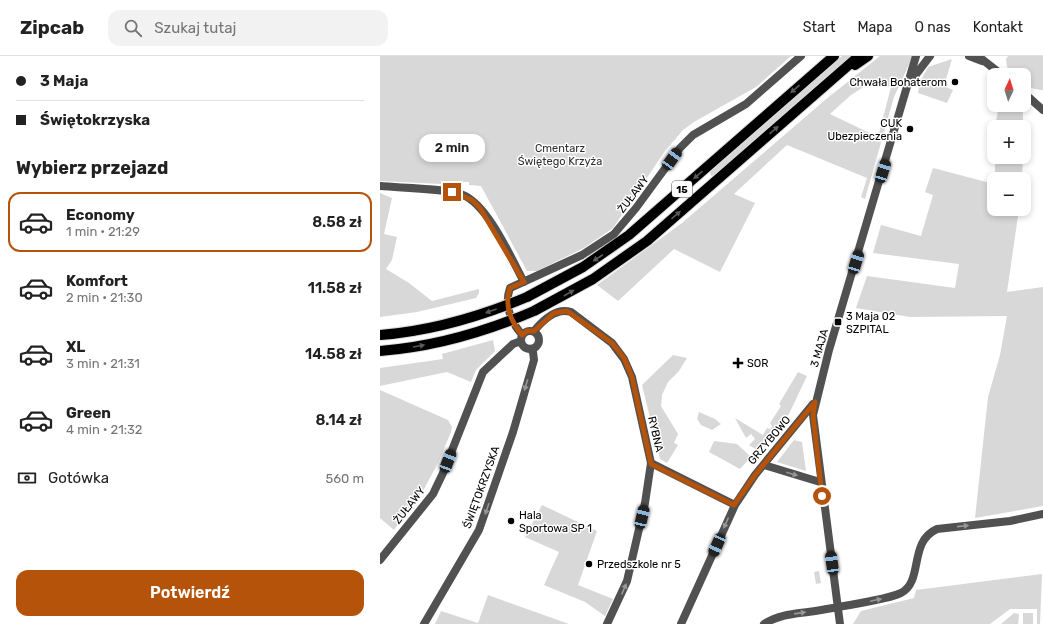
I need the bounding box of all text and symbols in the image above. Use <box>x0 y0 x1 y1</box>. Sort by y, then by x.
search box <box>108 10 388 46</box>
text: Zipcab <box>20 16 84 39</box>
icon: search <box>122 17 144 39</box>
text: Szukaj tutaj <box>154 19 236 37</box>
text: Start <box>803 19 835 36</box>
text: Mapa <box>857 19 892 36</box>
text: O nas <box>914 19 951 36</box>
text: Kontakt <box>973 19 1023 36</box>
north arrow <box>987 68 1031 112</box>
map controls <box>987 68 1031 216</box>
text: 3 Maja <box>40 72 88 90</box>
place label: Chwała Bohaterom <box>850 76 947 89</box>
marker: Chwała Bohaterom <box>950 77 960 87</box>
one-way arrow <box>790 85 801 94</box>
text: Świętokrzyska <box>40 111 150 129</box>
place label: CUK Ubezpieczenia <box>827 117 902 143</box>
button: + <box>987 120 1031 164</box>
marker: CUK Ubezpieczenia <box>905 124 915 134</box>
one-way arrow <box>769 125 780 134</box>
callout: 2 min <box>419 134 485 162</box>
text: 2 min <box>435 140 469 155</box>
park label: Cmentarz Świętego Krzyża <box>518 142 602 168</box>
car <box>660 146 684 172</box>
text: Wybierz przejazd <box>16 157 168 179</box>
car <box>874 158 892 184</box>
one-way arrow <box>692 170 703 179</box>
street label: ŻUŁAWY <box>614 172 652 216</box>
button: − <box>987 172 1031 216</box>
road number: 15 <box>672 181 692 197</box>
route end <box>443 183 461 201</box>
icon: car <box>18 204 54 240</box>
text: Economy <box>66 206 135 224</box>
one-way arrow <box>671 211 682 220</box>
text: 8.58 zł <box>312 213 362 231</box>
text: 1 min · 21:29 <box>66 224 140 239</box>
car <box>847 249 865 275</box>
one-way arrow <box>592 254 603 261</box>
icon: car <box>18 270 54 306</box>
text: Komfort <box>66 272 128 290</box>
text: 11.58 zł <box>308 279 362 297</box>
text: 2 min · 21:30 <box>66 290 143 305</box>
one-way arrow <box>563 290 575 297</box>
one-way arrow <box>484 309 496 315</box>
place label: 3 Maja 02 SZPITAL <box>846 310 895 336</box>
marker: 3 Maja 02 SZPITAL <box>833 317 843 327</box>
street label: 3 MAJA <box>808 327 831 369</box>
icon: car <box>18 336 54 372</box>
text: XL <box>66 338 85 356</box>
one-way arrow <box>413 343 425 349</box>
text: 14.58 zł <box>305 345 362 363</box>
text: 3 min · 21:31 <box>66 356 140 371</box>
marker: SOR <box>732 357 744 369</box>
place label: SOR <box>747 357 769 370</box>
one-way arrow <box>523 379 529 392</box>
icon: car <box>18 402 54 438</box>
text: Green <box>66 404 111 422</box>
text: 8.14 zł <box>315 411 362 429</box>
street label: GRZYBOWO <box>745 413 793 467</box>
street label: RYBNA <box>645 415 666 454</box>
text: 4 min · 21:32 <box>66 422 142 437</box>
street label: ŚWIĘTOKRZYSKA <box>460 444 503 530</box>
car <box>438 448 458 474</box>
icon: cash <box>16 467 38 489</box>
text: Gotówka <box>48 469 109 487</box>
text: 560 m <box>325 471 364 486</box>
one-way arrow <box>786 471 798 477</box>
street label: ŻUŁAWY <box>390 484 428 526</box>
route start <box>813 487 831 505</box>
one-way arrow <box>483 503 489 515</box>
car <box>633 504 651 530</box>
place label: Hala Sportowa SP 1 <box>519 509 592 535</box>
marker: Hala Sportowa SP 1 <box>506 516 516 526</box>
one-way arrow <box>723 518 729 529</box>
one-way arrow <box>957 523 969 529</box>
car <box>707 532 727 558</box>
car <box>824 550 840 576</box>
place label: Przedszkole nr 5 <box>597 558 681 571</box>
marker: Przedszkole nr 5 <box>584 559 594 569</box>
button: Potwierdź <box>16 570 364 616</box>
one-way arrow <box>621 582 627 594</box>
one-way arrow <box>870 596 882 602</box>
one-way arrow <box>794 610 806 616</box>

